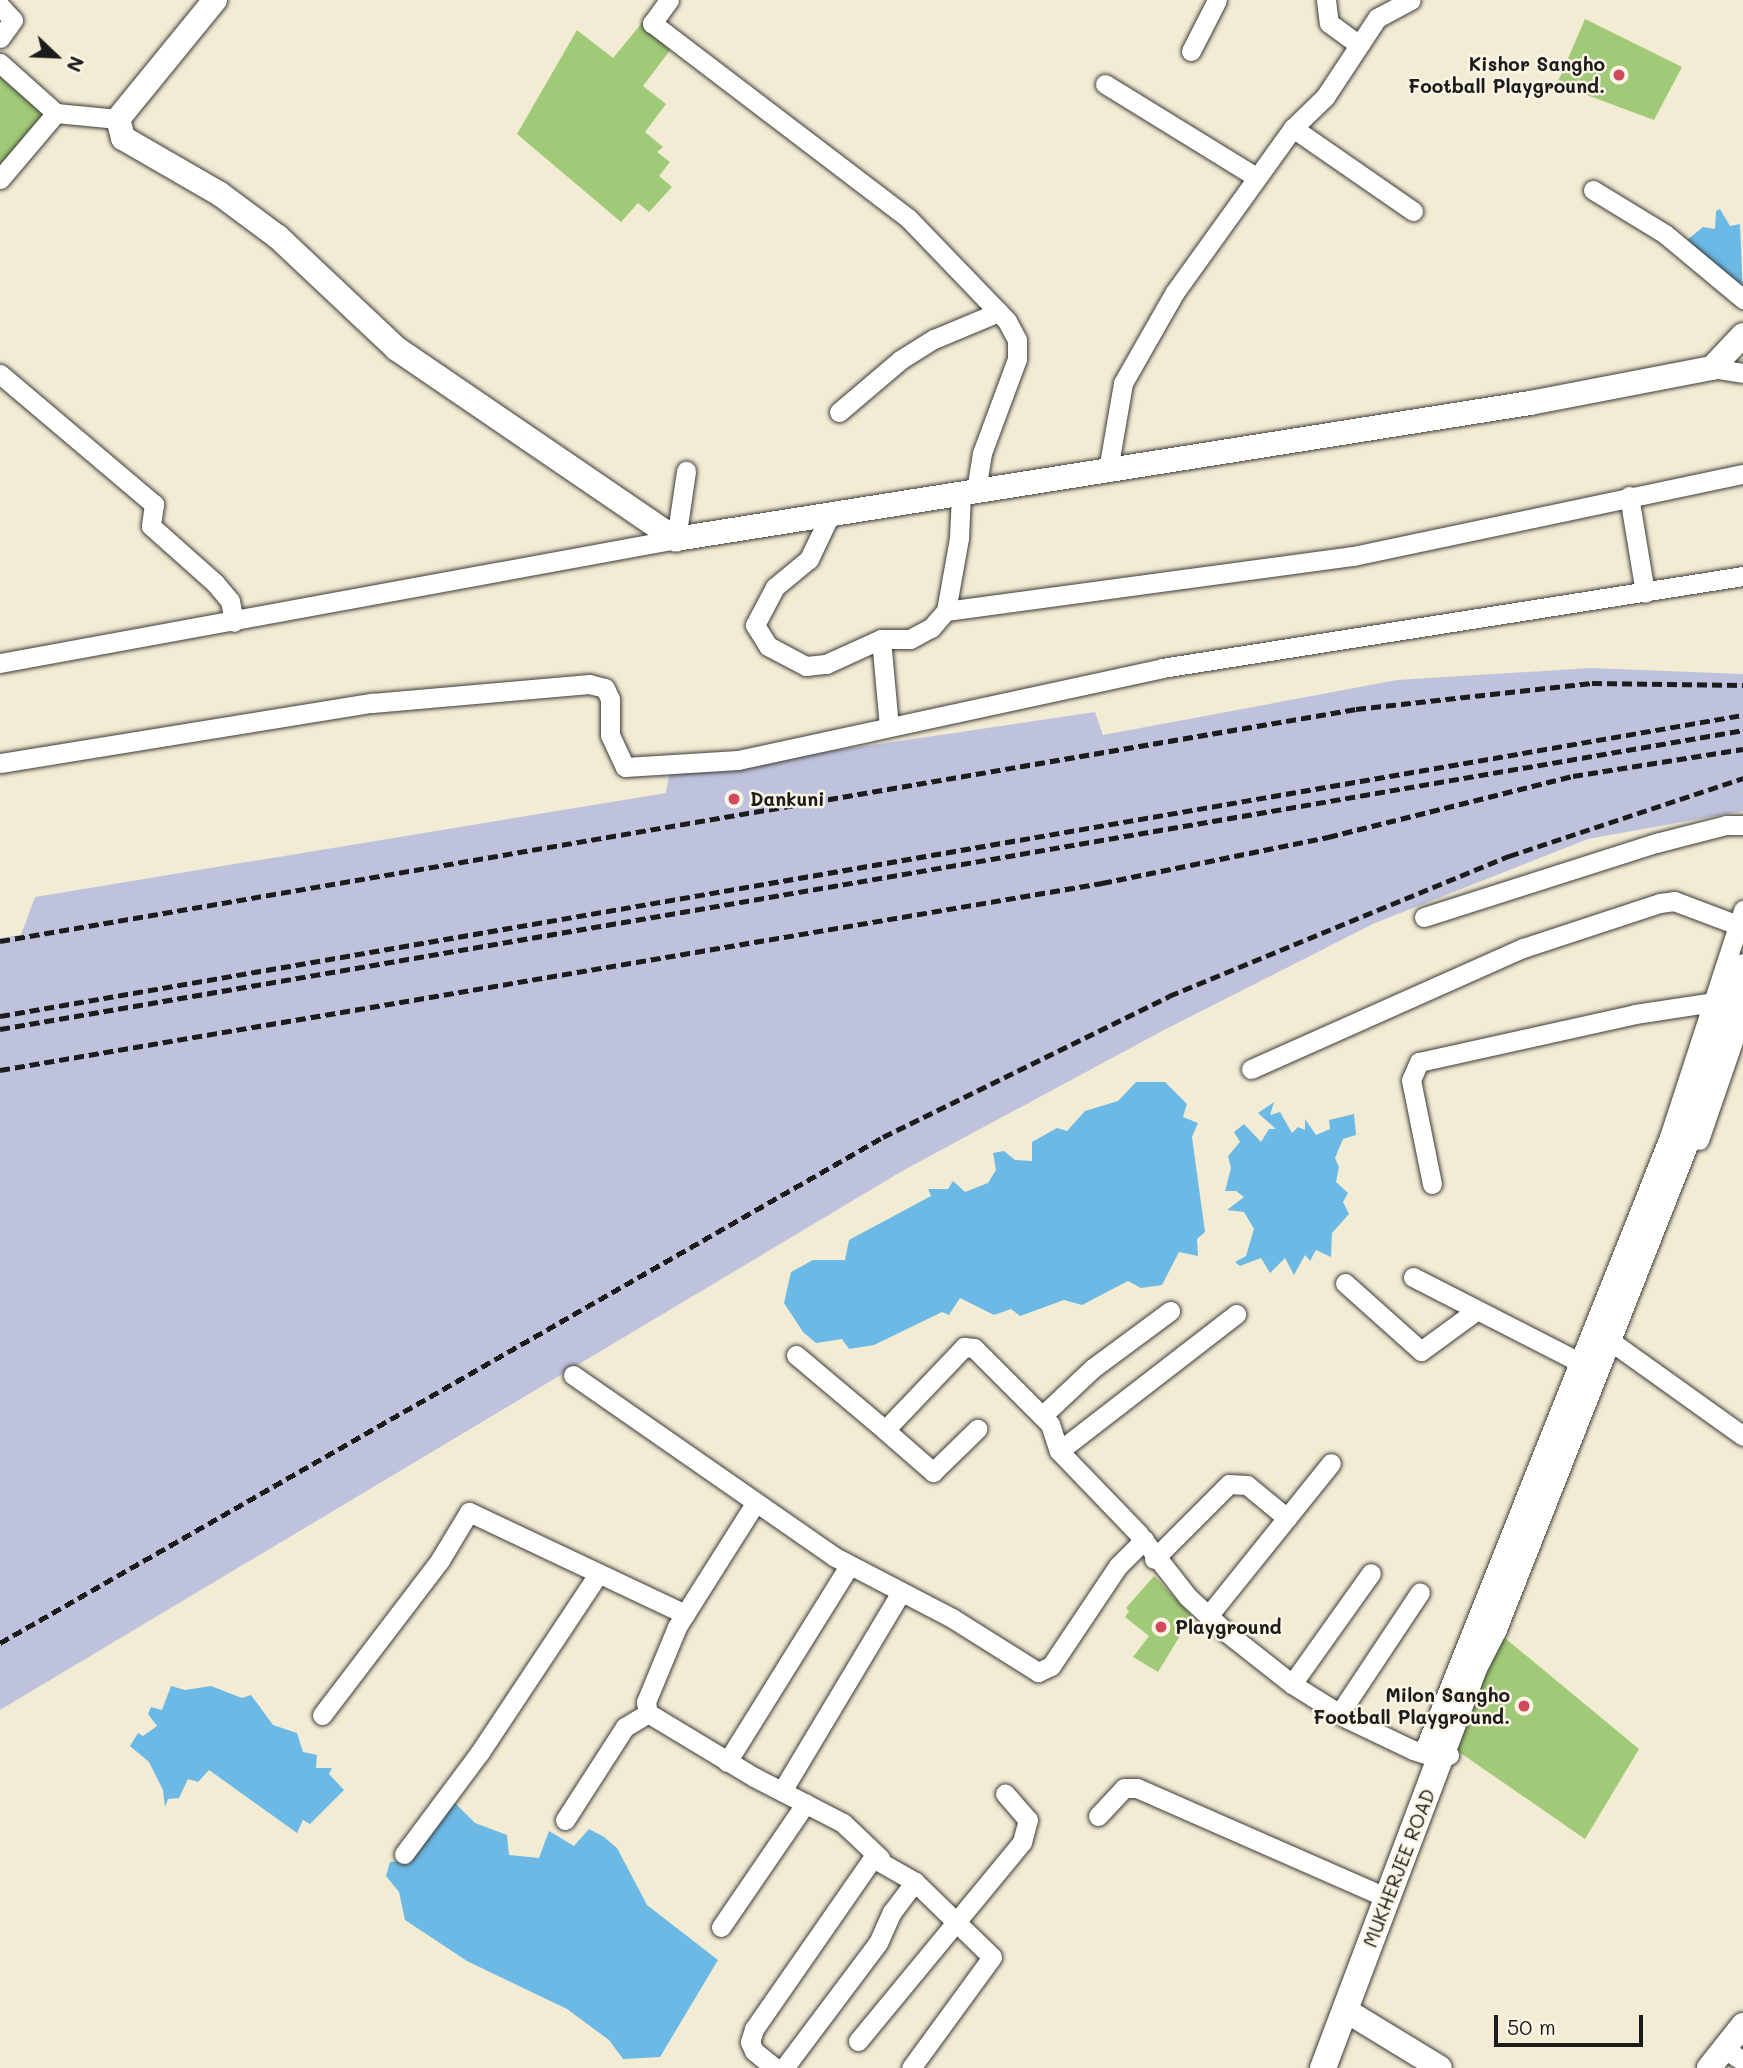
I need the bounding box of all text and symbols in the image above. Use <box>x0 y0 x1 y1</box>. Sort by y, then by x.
north arrow <box>21 21 91 91</box>
text: N <box>61 53 90 76</box>
place label: Kishor Sangho Football Playground. <box>1408 53 1605 97</box>
marker: Kishor Sangho Football Playground. <box>1611 67 1627 83</box>
place label: Dankuni <box>750 788 825 810</box>
marker: Dankuni <box>724 789 744 809</box>
place label: Playground <box>1175 1616 1282 1638</box>
marker: Playground <box>1153 1619 1169 1635</box>
place label: Milon Sangho Football Playground. <box>1313 1684 1510 1728</box>
marker: Milon Sangho Football Playground. <box>1516 1698 1532 1714</box>
street label: MUKHERJEE ROAD <box>1358 1786 1440 1950</box>
scale bar <box>1498 2002 1647 2046</box>
text: 50 m <box>1507 2013 1556 2040</box>

